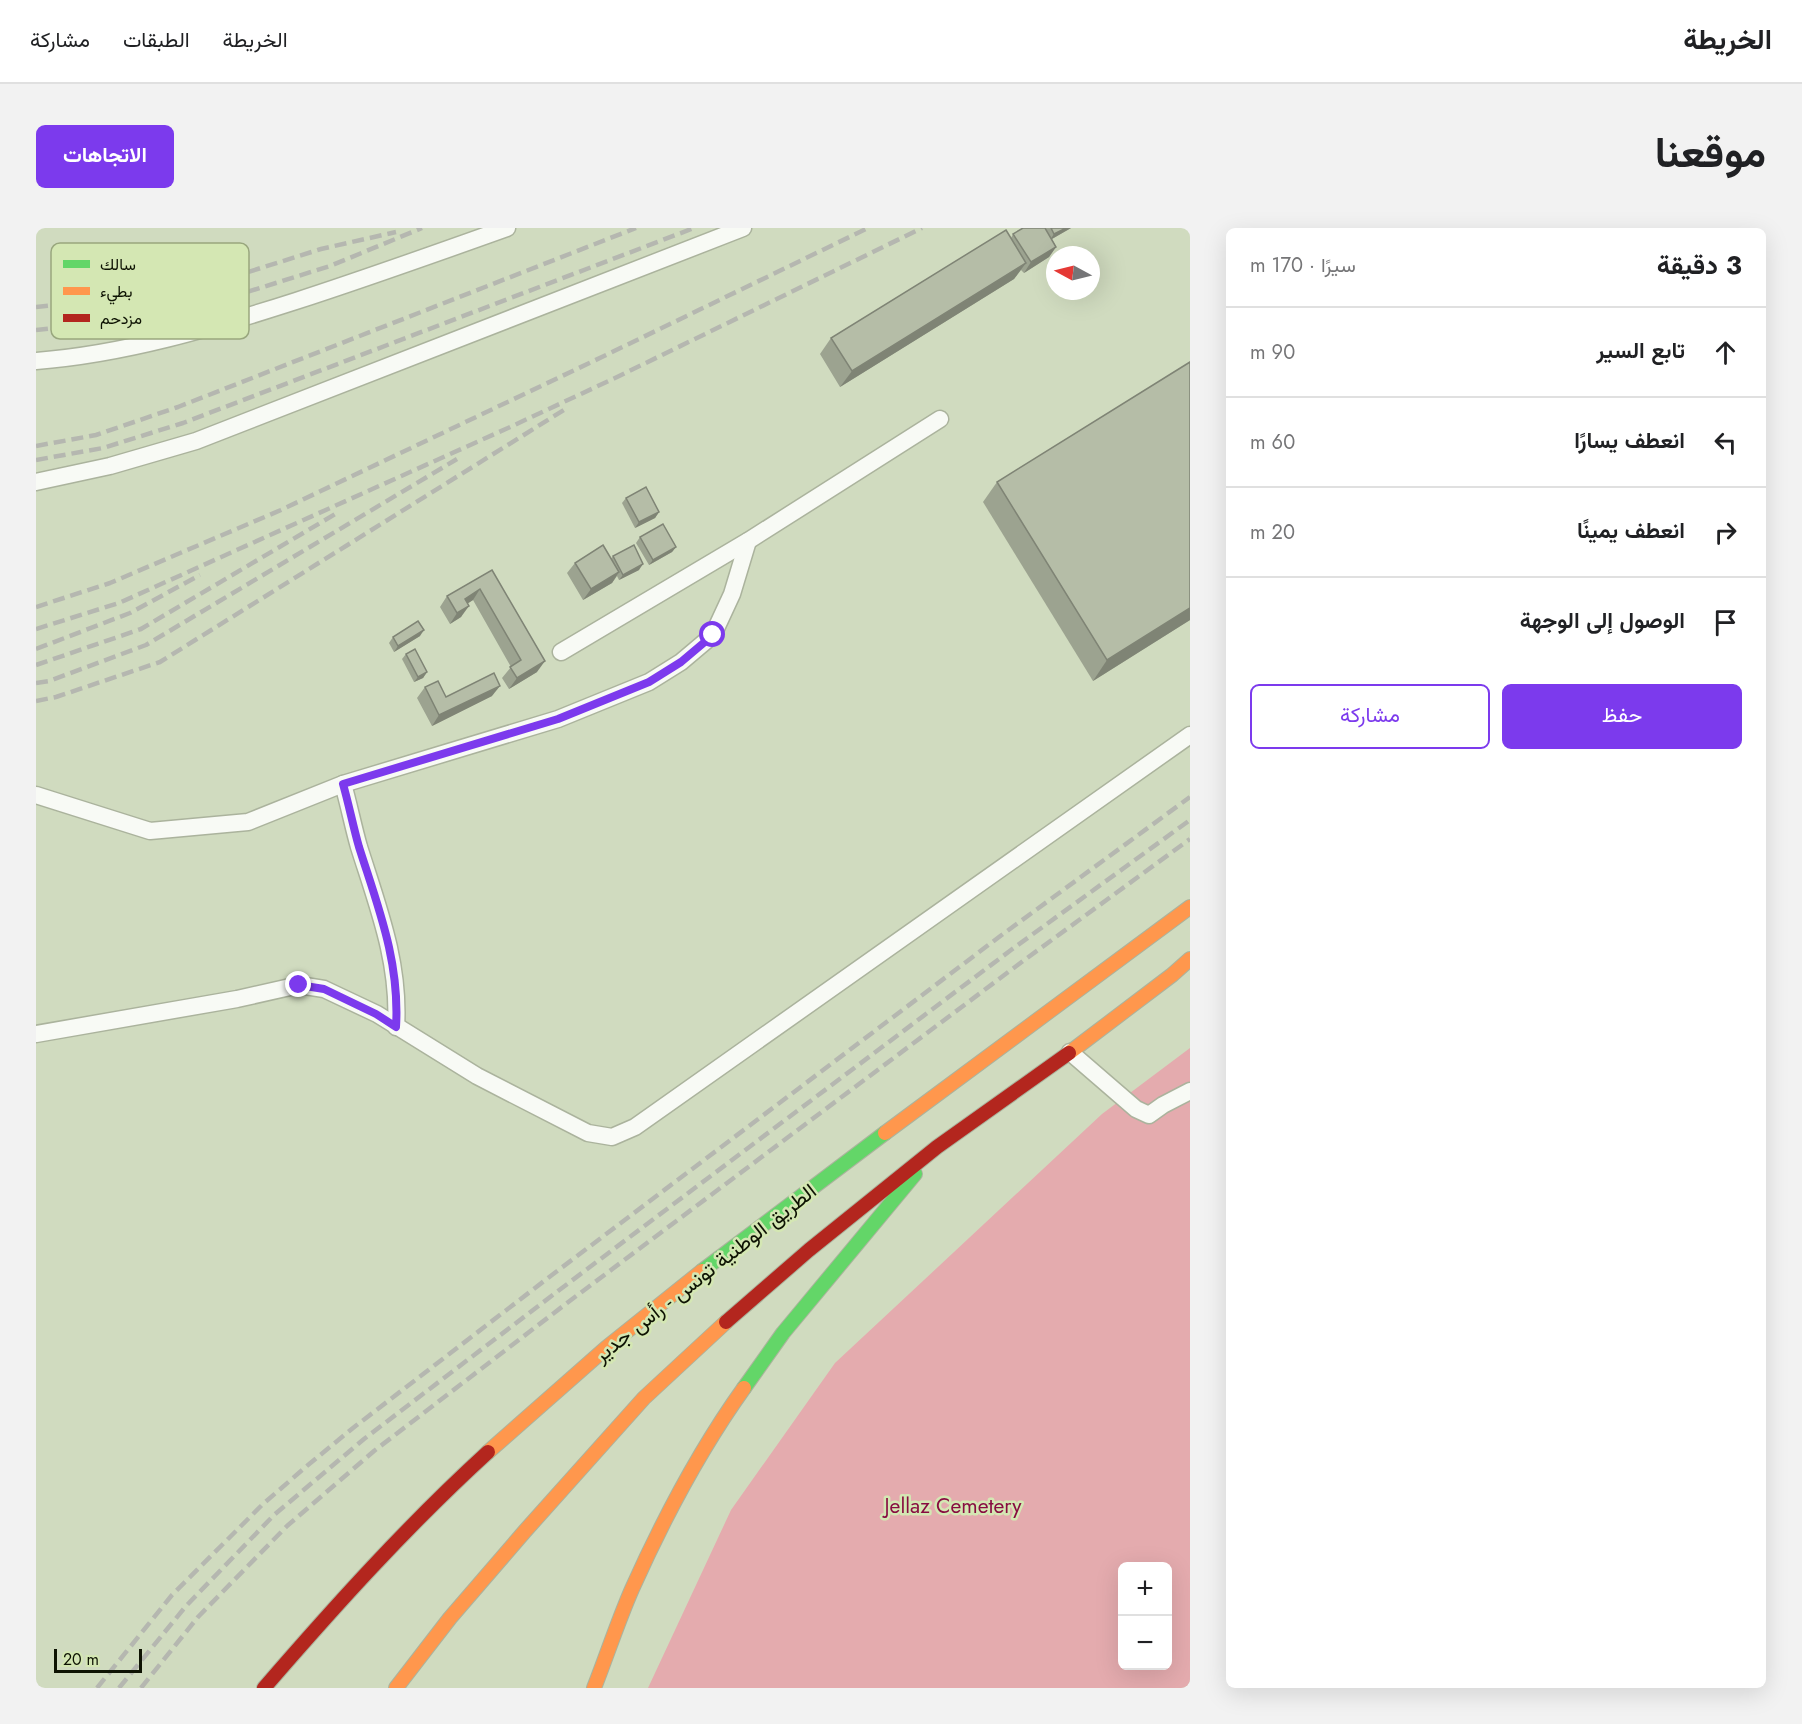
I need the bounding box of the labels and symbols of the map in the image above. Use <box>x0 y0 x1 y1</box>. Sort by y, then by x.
legend <box>51 243 249 339</box>
north arrow <box>1046 246 1100 300</box>
text: سالك <box>100 253 136 276</box>
text: بطيء <box>100 280 132 305</box>
text: مزدحم <box>100 307 142 330</box>
route start <box>699 621 725 647</box>
route end <box>285 971 311 997</box>
street label: الطريق الوطنية تونس - رأس جدير <box>587 1176 823 1370</box>
park label: Jellaz Cemetery <box>882 1491 1022 1521</box>
scale bar <box>54 1646 142 1674</box>

